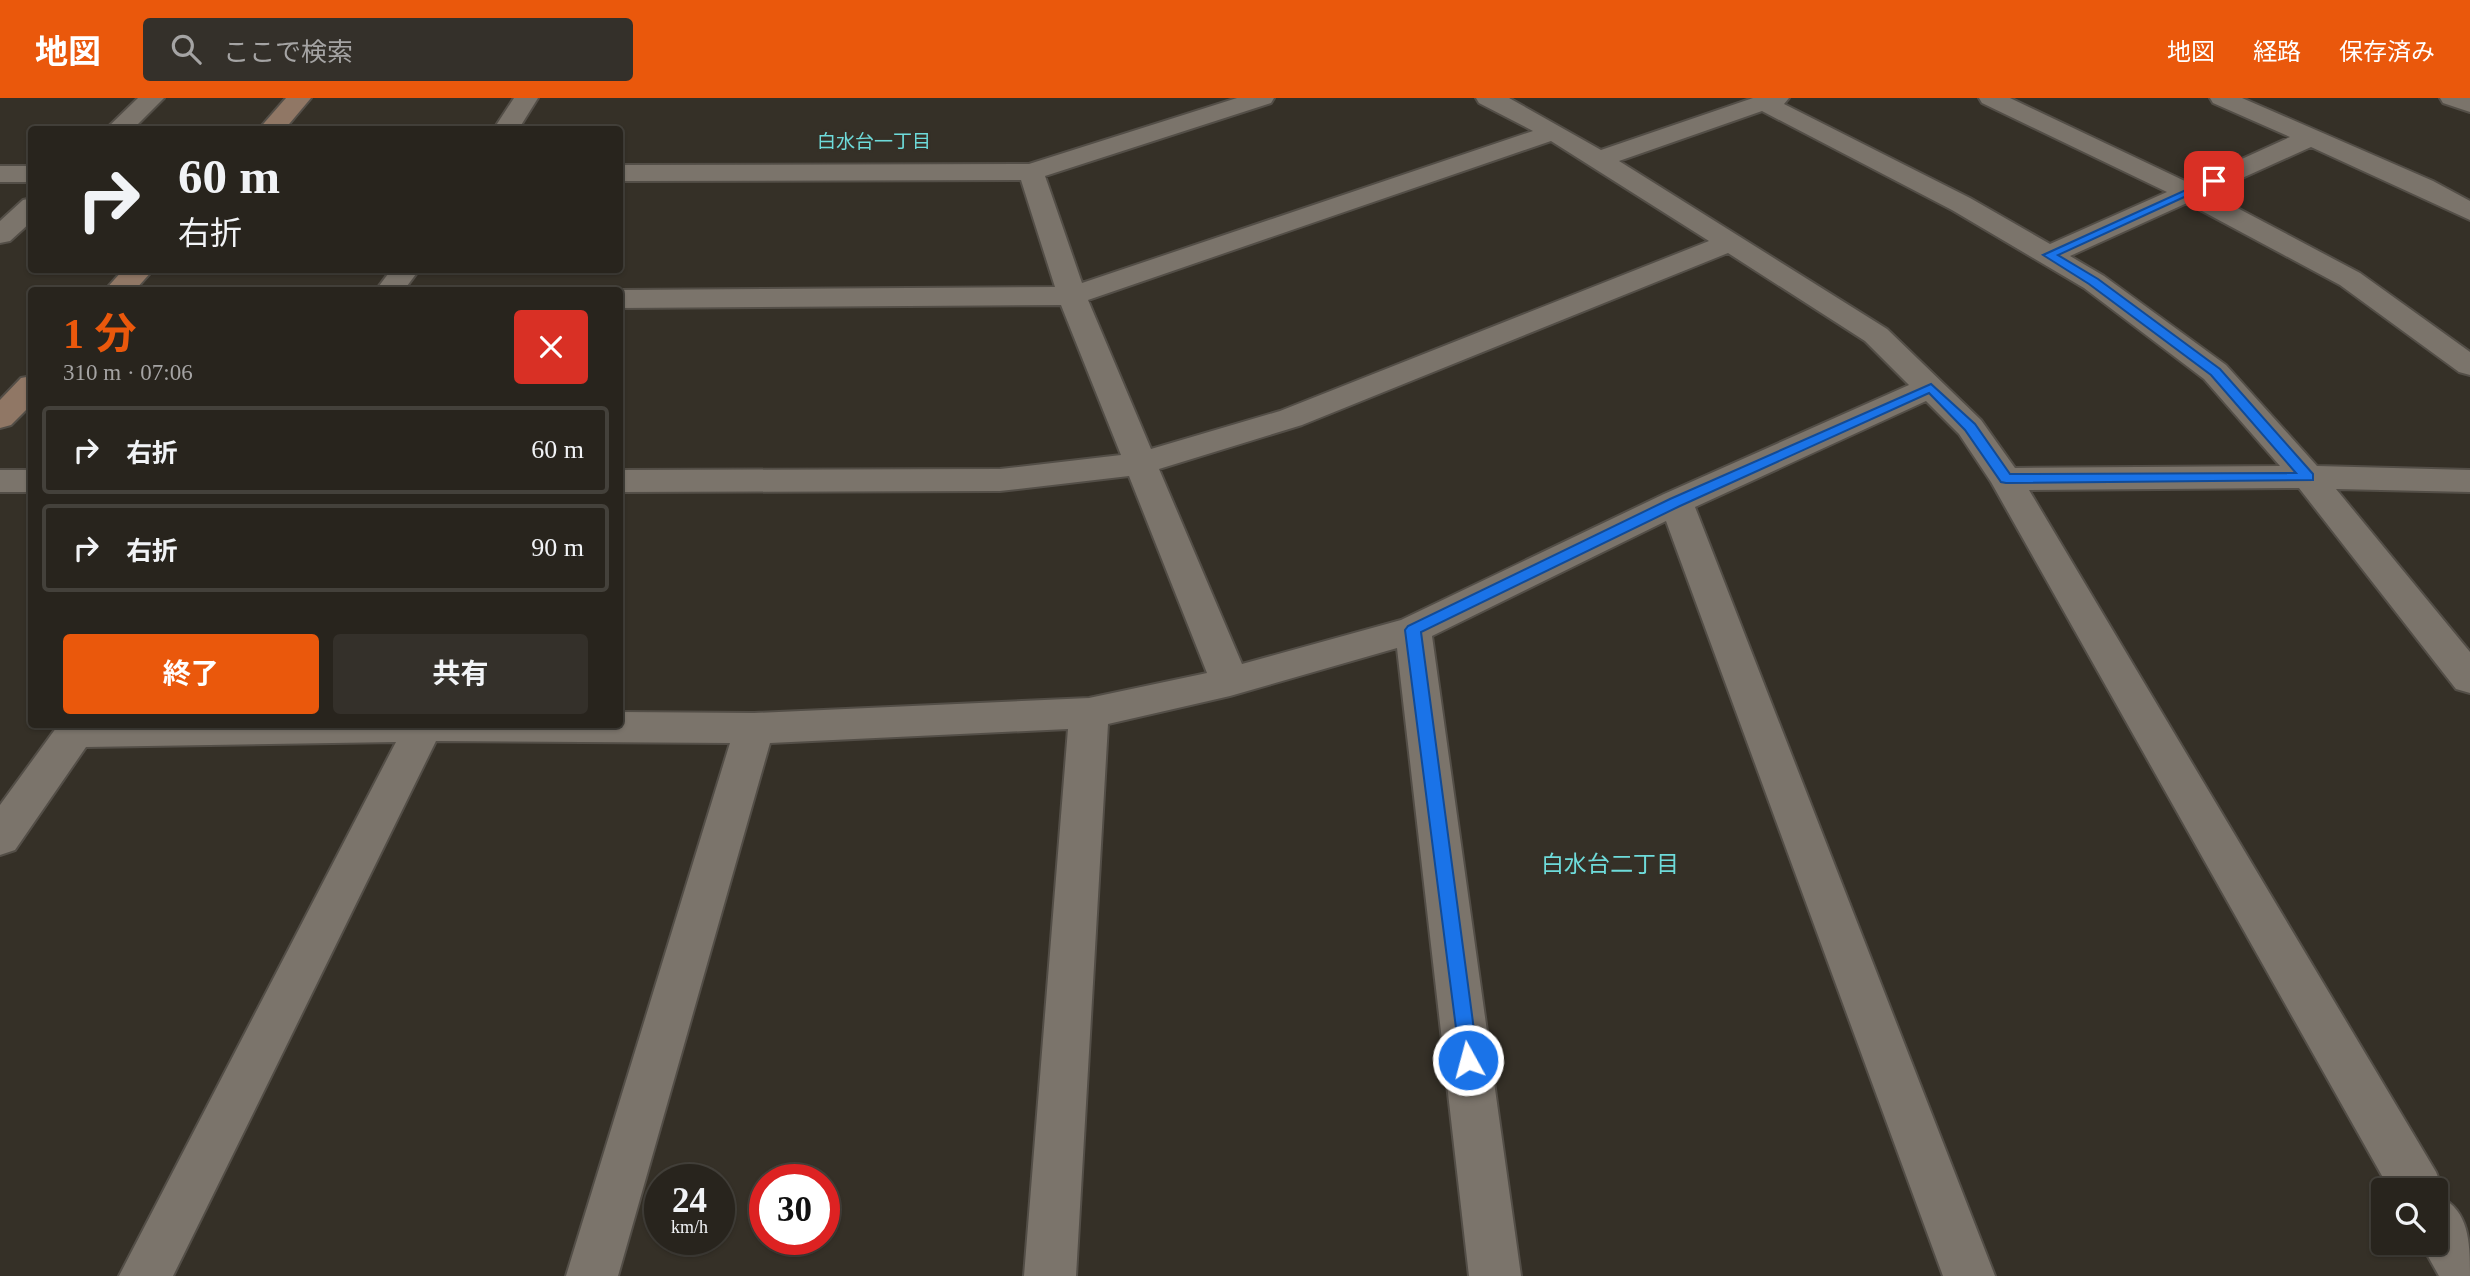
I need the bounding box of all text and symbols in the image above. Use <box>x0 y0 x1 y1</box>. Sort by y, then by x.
search box <box>143 18 633 81</box>
icon: search <box>167 30 205 68</box>
text: 地図 <box>35 34 101 70</box>
text: ここで検索 <box>223 38 353 67</box>
text: 地図 <box>2167 39 2215 65</box>
text: 経路 <box>2253 39 2301 65</box>
text: 保存済み <box>2339 39 2435 65</box>
district label: 白水台一丁目 <box>817 131 931 152</box>
text: 60 m <box>178 149 280 204</box>
pin <box>2184 151 2244 211</box>
icon: right <box>63 154 154 245</box>
icon: arrive <box>2195 162 2233 200</box>
text: 右折 <box>178 215 242 251</box>
button: close <box>514 310 588 384</box>
text: 1 分 <box>63 311 137 357</box>
text: 310 m · 07:06 <box>63 360 193 385</box>
icon: right <box>67 431 105 469</box>
text: 60 m <box>531 435 584 464</box>
text: 右折 <box>126 439 178 468</box>
icon: right <box>67 529 105 567</box>
text: 90 m <box>531 533 584 562</box>
text: 右折 <box>126 537 178 566</box>
button: 終了 <box>63 634 319 714</box>
button: 共有 <box>333 634 588 714</box>
district label: 白水台二丁目 <box>1541 852 1679 877</box>
position arrow <box>1431 1023 1505 1097</box>
speed limit sign: 30 <box>749 1164 840 1255</box>
map controls <box>2371 1178 2448 1255</box>
button: search <box>2371 1178 2448 1255</box>
text: 24 <box>672 1181 707 1220</box>
text: km/h <box>671 1217 708 1237</box>

